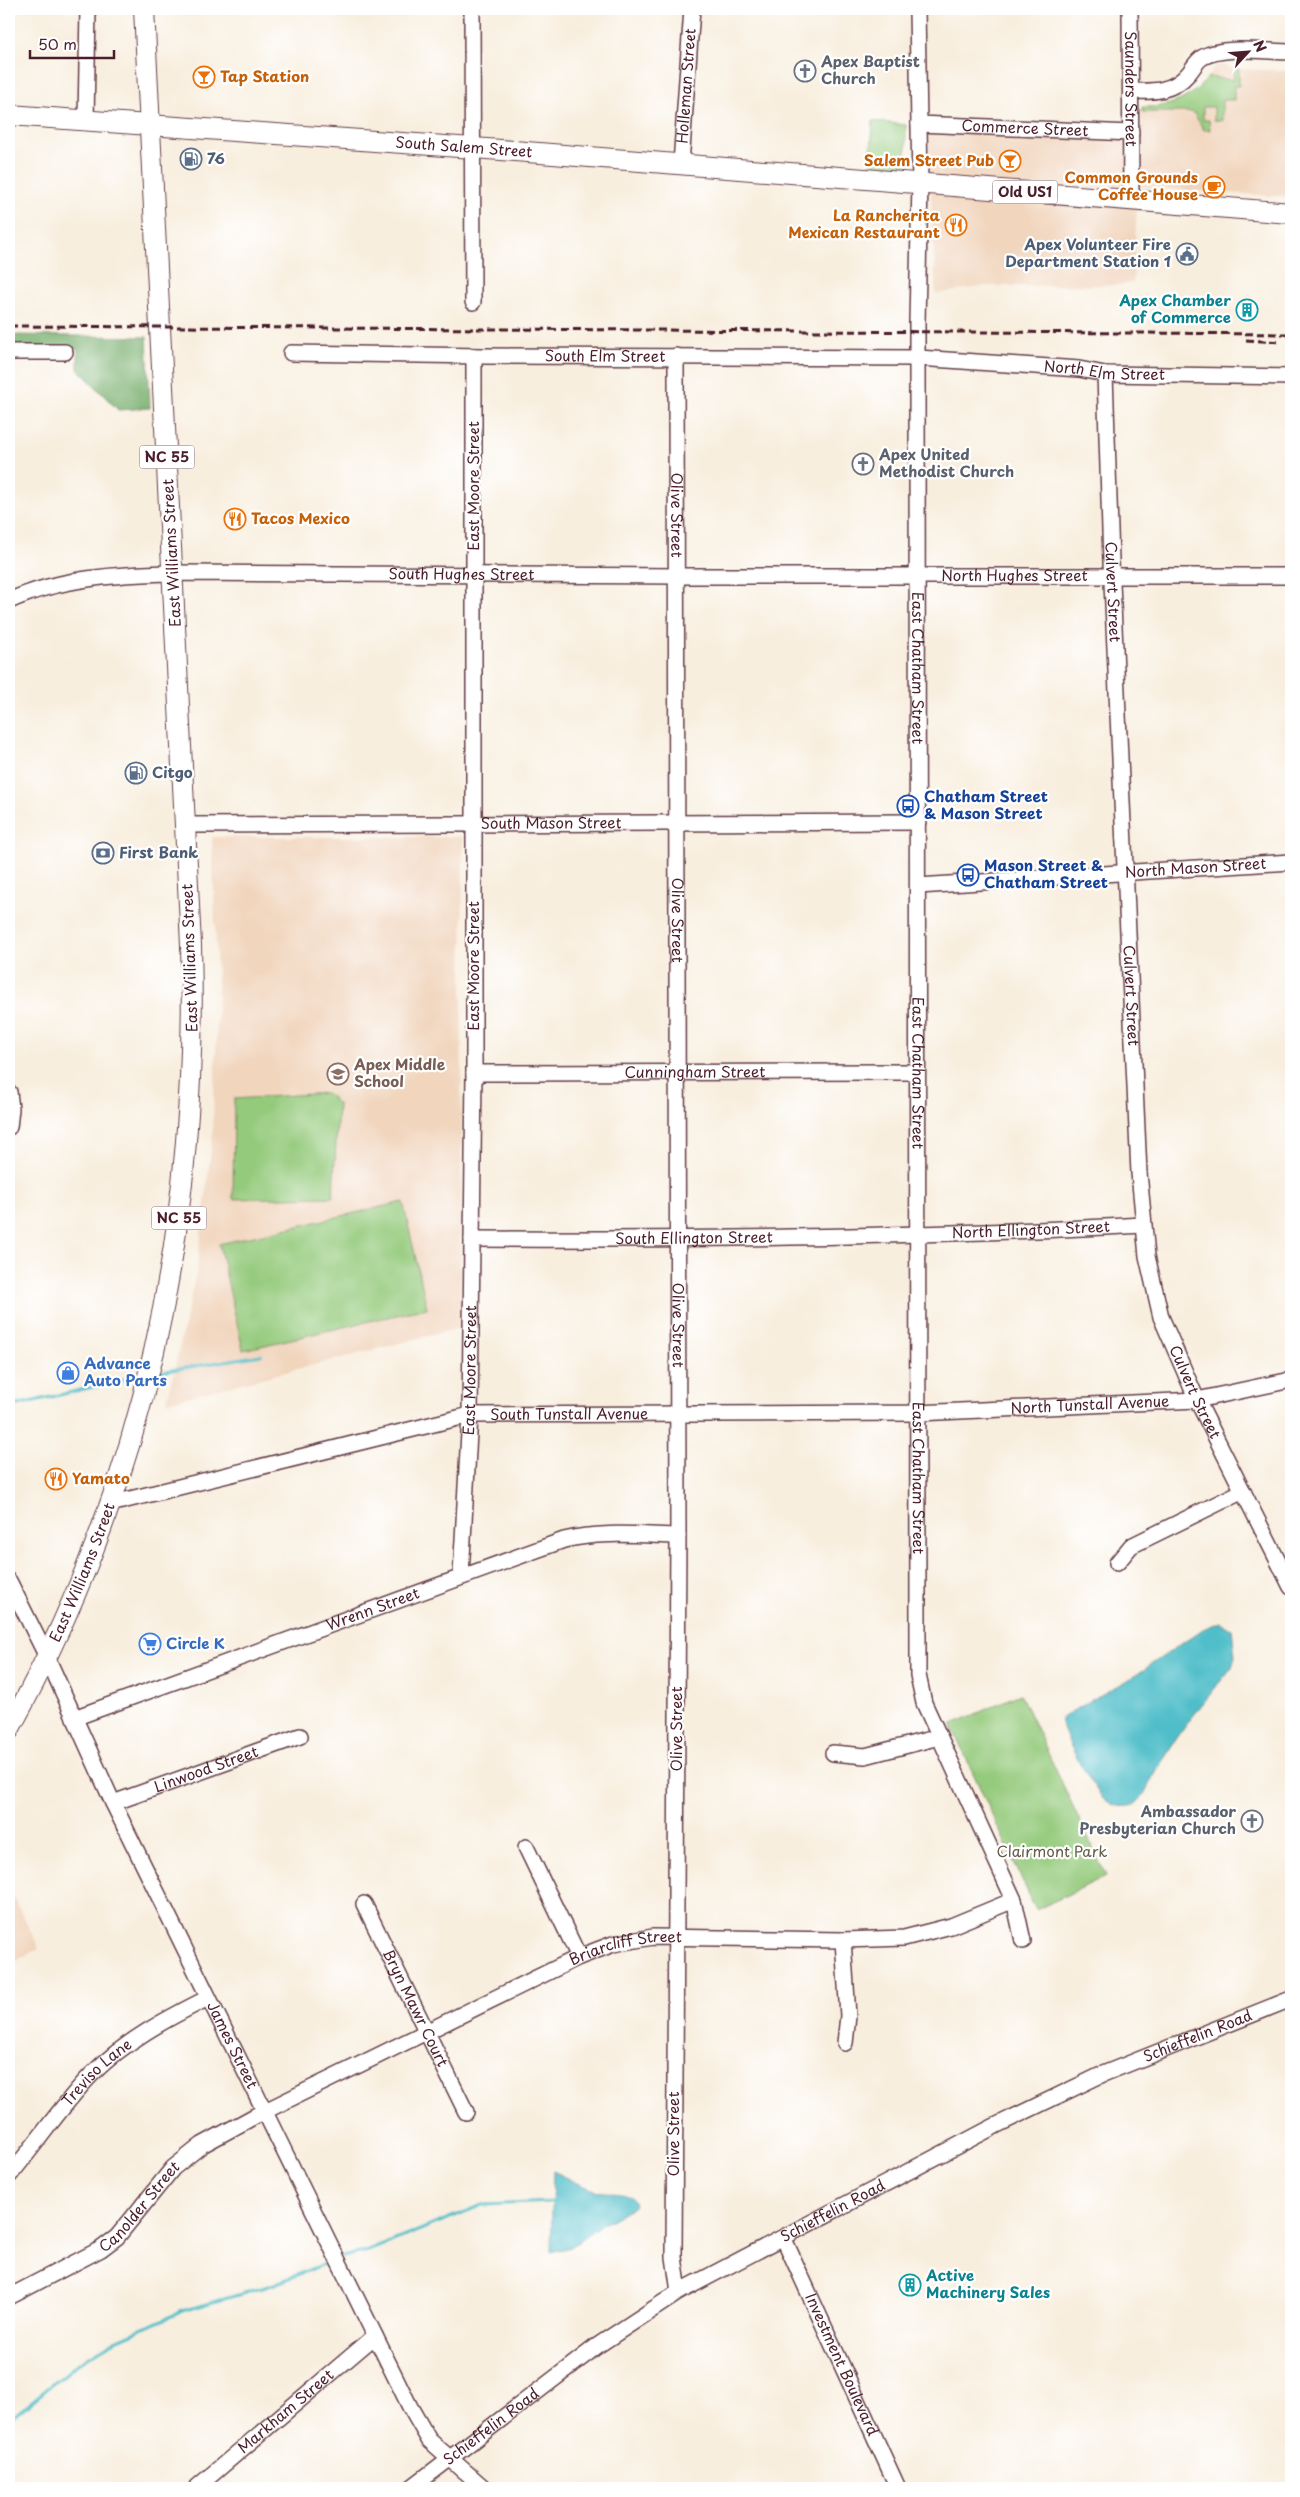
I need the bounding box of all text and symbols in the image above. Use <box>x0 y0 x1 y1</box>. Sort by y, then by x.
street label: Holleman Street <box>669 27 701 144</box>
scale bar <box>30 28 114 60</box>
north arrow <box>1222 28 1272 78</box>
street label: Saunders Street <box>1120 31 1144 147</box>
text: 50 m <box>38 32 77 55</box>
text: N <box>1248 36 1272 56</box>
place label: Apex Baptist Church <box>820 49 920 89</box>
church icon: Apex Baptist Church <box>793 59 817 83</box>
place label: Tap Station <box>220 64 309 87</box>
bar icon: Tap Station <box>192 65 216 89</box>
street label: Commerce Street <box>961 113 1089 141</box>
street label: South Salem Street <box>395 130 533 162</box>
place label: 76 <box>207 146 225 169</box>
fuel station icon: 76 <box>179 147 203 171</box>
place label: Salem Street Pub <box>864 148 994 171</box>
bar icon: Salem Street Pub <box>998 149 1022 173</box>
place label: Common Grounds Coffee House <box>1065 165 1198 205</box>
cafe icon: Common Grounds Coffee House <box>1202 175 1226 199</box>
road number: Old US1 <box>992 180 1058 203</box>
place label: La Rancherita Mexican Restaurant <box>788 203 941 243</box>
restaurant icon: La Rancherita Mexican Restaurant <box>944 213 968 237</box>
place label: Apex Volunteer Fire Department Station 1 <box>1005 232 1171 272</box>
public building icon: Apex Volunteer Fire Department Station 1 <box>1175 242 1199 266</box>
place label: Apex Chamber of Commerce <box>1118 288 1231 328</box>
building icon: Apex Chamber of Commerce <box>1235 298 1259 322</box>
street label: South Elm Street <box>545 343 665 367</box>
street label: North Elm Street <box>1043 354 1165 385</box>
street label: East Moore Street <box>461 421 484 551</box>
place label: Apex United Methodist Church <box>878 442 1014 482</box>
road number: NC 55 <box>140 446 194 468</box>
church icon: Apex United Methodist Church <box>851 452 875 476</box>
street label: Olive Street <box>666 472 689 558</box>
street label: East Williams Street <box>155 478 186 628</box>
place label: Tacos Mexico <box>251 506 350 529</box>
restaurant icon: Tacos Mexico <box>223 507 247 531</box>
street label: Culvert Street <box>1100 541 1128 643</box>
street label: South Hughes Street <box>388 561 534 585</box>
street label: North Hughes Street <box>941 563 1088 586</box>
street label: East Chatham Street <box>907 592 930 744</box>
place label: Citgo <box>152 760 193 783</box>
fuel station icon: Citgo <box>124 761 148 785</box>
place label: Chatham Street & Mason Street <box>924 784 1048 824</box>
bus stop icon: Chatham Street & Mason Street <box>896 794 920 818</box>
street label: South Mason Street <box>481 810 622 834</box>
place label: First Bank <box>119 840 198 863</box>
bank icon: First Bank <box>91 841 115 865</box>
street label: North Mason Street <box>1124 851 1267 883</box>
place label: Mason Street & Chatham Street <box>984 853 1108 893</box>
bus stop icon: Mason Street & Chatham Street <box>956 863 980 887</box>
street label: Olive Street <box>667 877 690 963</box>
street label: East Williams Street <box>174 884 203 1033</box>
street label: East Moore Street <box>461 901 484 1031</box>
street label: Culvert Street <box>1119 945 1146 1046</box>
street label: East Chatham Street <box>907 997 931 1149</box>
place label: Apex Middle School <box>353 1052 446 1092</box>
street label: Cunningham Street <box>625 1059 765 1083</box>
school or university icon: Apex Middle School <box>326 1062 350 1086</box>
road number: NC 55 <box>152 1206 206 1230</box>
street label: North Ellington Street <box>951 1214 1110 1243</box>
street label: South Ellington Street <box>615 1224 773 1249</box>
street label: Olive Street <box>668 1282 691 1368</box>
street label: East Moore Street <box>456 1305 481 1436</box>
street label: Culvert Street <box>1165 1341 1228 1442</box>
place label: Advance Auto Parts <box>84 1351 167 1391</box>
shop icon: Advance Auto Parts <box>56 1361 80 1385</box>
street label: North Tunstall Avenue <box>1010 1388 1170 1419</box>
street label: South Tunstall Avenue <box>490 1401 648 1425</box>
street label: East Chatham Street <box>908 1402 931 1554</box>
place label: Yamato <box>72 1466 130 1489</box>
restaurant icon: Yamato <box>44 1467 68 1491</box>
street label: East Williams Street <box>42 1499 120 1645</box>
street label: Wrenn Street <box>322 1580 422 1636</box>
place label: Circle K <box>166 1631 225 1654</box>
supermarket icon: Circle K <box>138 1632 162 1656</box>
street label: Olive Street <box>664 1686 687 1772</box>
street label: Linwood Street <box>150 1739 261 1797</box>
place label: Ambassador Presbyterian Church <box>1079 1799 1236 1839</box>
church icon: Ambassador Presbyterian Church <box>1240 1809 1264 1833</box>
park label: Clairmont Park <box>997 1839 1107 1862</box>
street label: Briarcliff Street <box>564 1924 682 1970</box>
street label: Bryn Mawr Court <box>378 1945 455 2070</box>
street label: James Street <box>202 1997 265 2092</box>
street label: Schieffelin Road <box>1139 2003 1255 2067</box>
street label: Treviso Lane <box>55 2032 136 2111</box>
street label: Olive Street <box>661 2091 684 2177</box>
street label: Canolder Street <box>93 2154 184 2257</box>
street label: Schieffelin Road <box>776 2173 889 2247</box>
place label: Active Machinery Sales <box>925 2263 1050 2303</box>
building icon: Active Machinery Sales <box>898 2273 922 2297</box>
street label: Investment Boulevard <box>800 2289 885 2439</box>
street label: Markham Street <box>232 2363 338 2458</box>
street label: Schieffelin Road <box>438 2381 543 2470</box>

